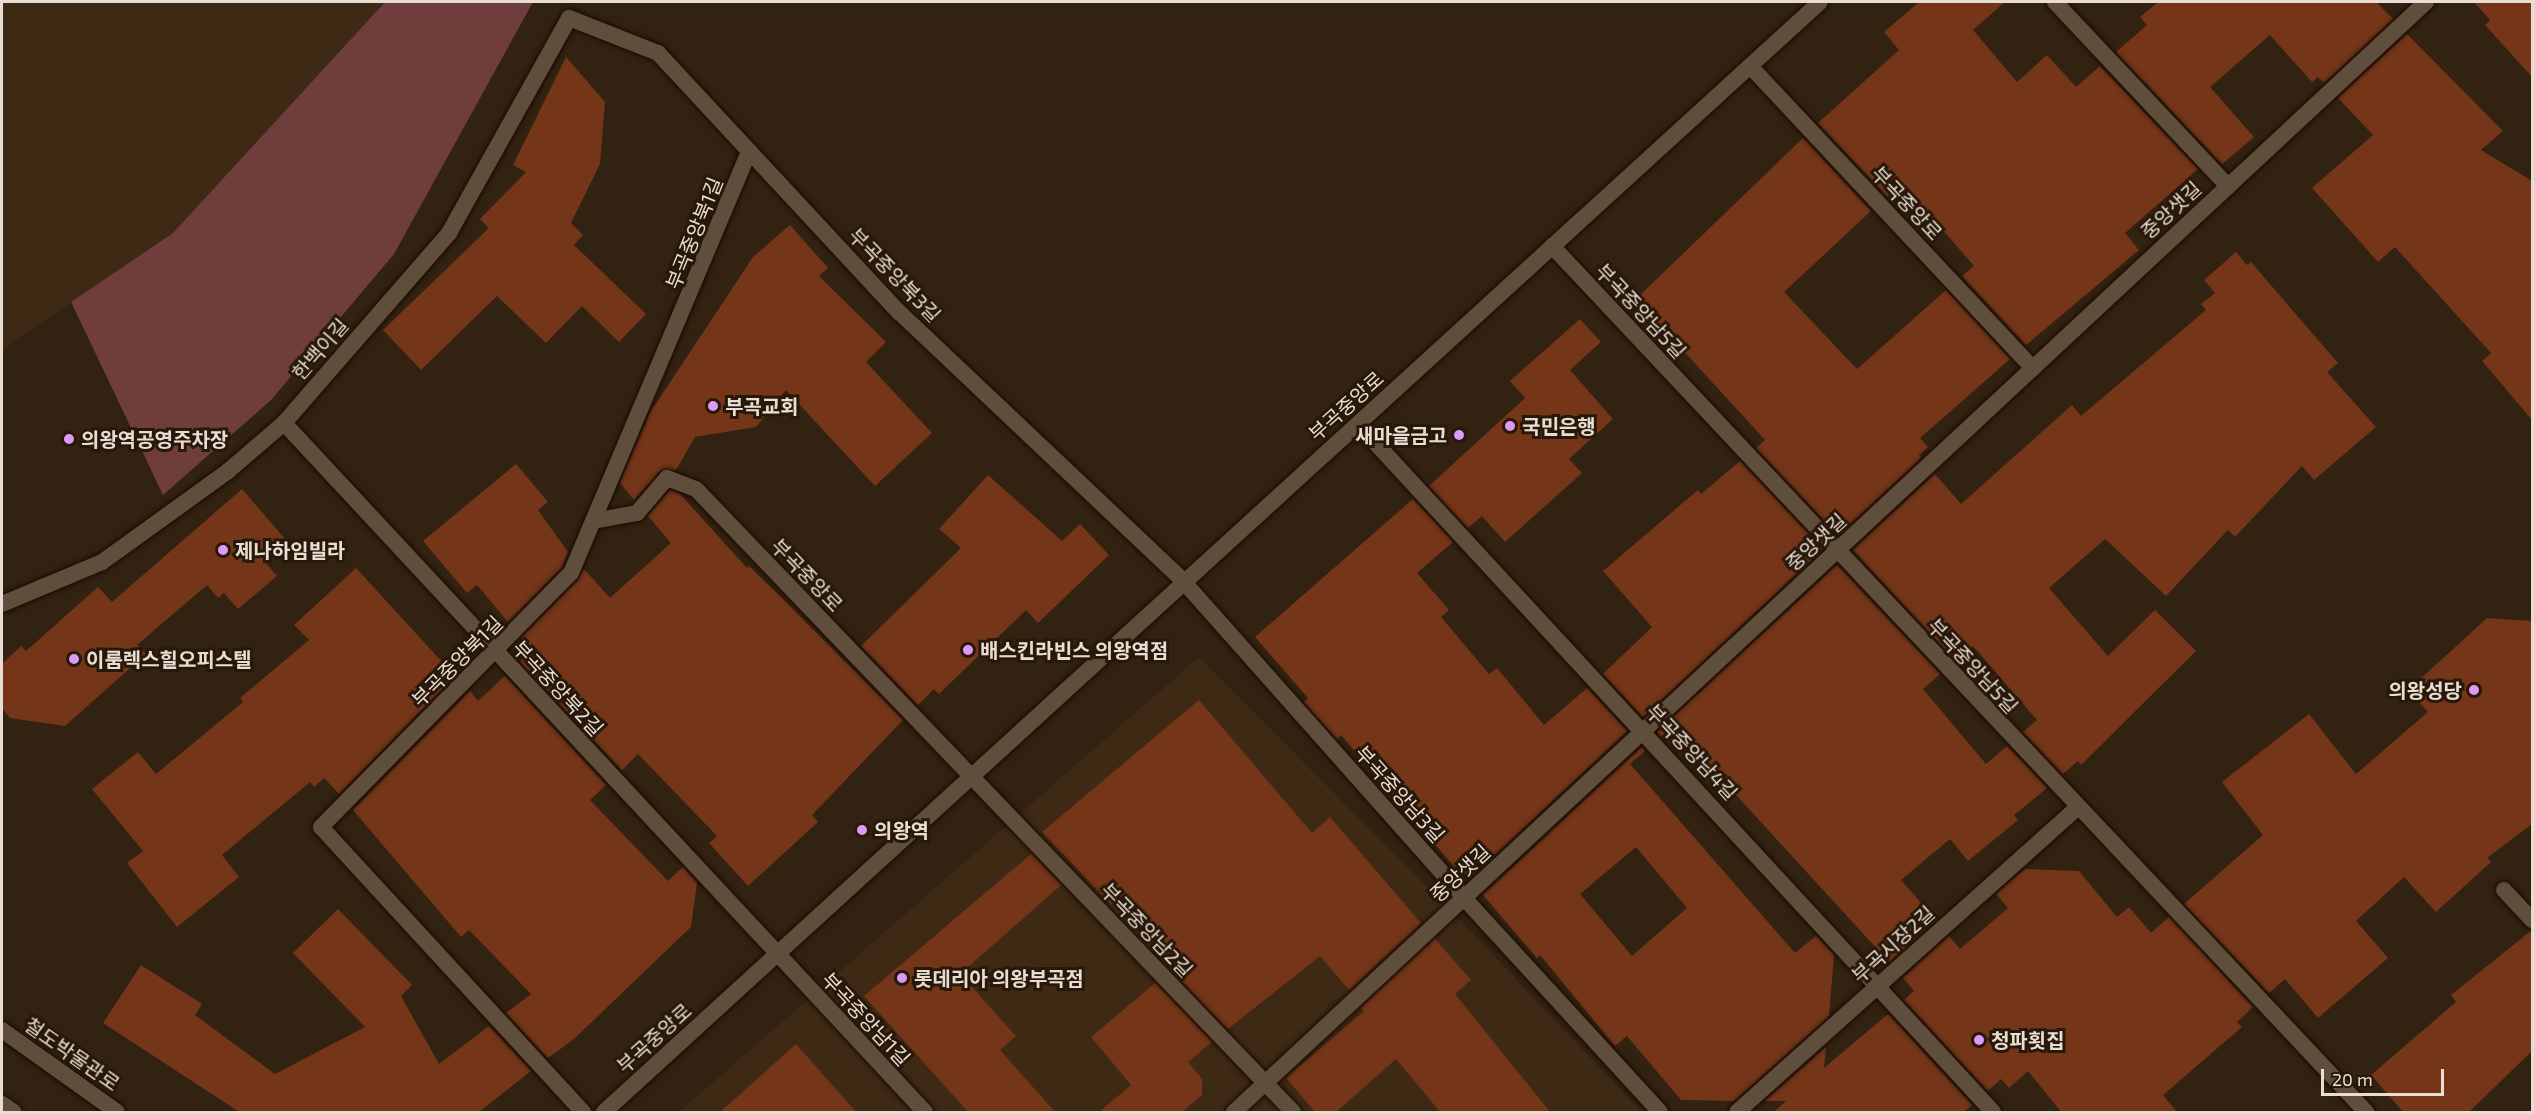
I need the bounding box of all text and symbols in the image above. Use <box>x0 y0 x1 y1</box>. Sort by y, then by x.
street label: 부곡중앙로 <box>1867 161 1947 245</box>
street label: 부곡중앙북1길 <box>661 174 727 292</box>
street label: 중앙샛길 <box>2136 176 2206 244</box>
street label: 부곡중앙북3길 <box>844 223 946 327</box>
street label: 부곡중앙남5길 <box>1591 259 1691 363</box>
street label: 한백이길 <box>287 313 353 385</box>
street label: 부곡중앙로 <box>1304 366 1388 446</box>
place label: 부곡교회 <box>725 394 799 418</box>
marker: 부곡교회 <box>706 399 720 413</box>
place label: 국민은행 <box>1522 414 1596 438</box>
marker: 국민은행 <box>1503 419 1517 433</box>
place label: 새마을금고 <box>1355 423 1447 447</box>
place label: 의왕역공영주차장 <box>81 427 228 451</box>
marker: 새마을금고 <box>1452 428 1466 442</box>
marker: 의왕역공영주차장 <box>62 432 76 446</box>
street label: 중앙샛길 <box>1781 508 1851 576</box>
street label: 부곡중앙로 <box>766 534 848 616</box>
place label: 제나하임빌라 <box>235 538 345 562</box>
marker: 제나하임빌라 <box>216 543 230 557</box>
street label: 부곡중앙북1길 <box>407 611 507 711</box>
street label: 부곡중앙남5길 <box>1923 614 2023 718</box>
street label: 부곡중앙북2길 <box>508 635 608 741</box>
place label: 배스킨라빈스 의왕역점 <box>980 638 1168 662</box>
marker: 배스킨라빈스 의왕역점 <box>961 643 975 657</box>
place label: 이룸렉스힐오피스텔 <box>86 647 252 671</box>
marker: 이룸렉스힐오피스텔 <box>67 652 81 666</box>
place label: 의왕성당 <box>2388 678 2462 702</box>
marker: 의왕성당 <box>2467 683 2481 697</box>
street label: 부곡중앙남4길 <box>1641 699 1743 805</box>
street label: 부곡중앙남3길 <box>1350 741 1450 847</box>
place label: 의왕역 <box>874 818 929 842</box>
marker: 의왕역 <box>855 823 869 837</box>
street label: 중앙샛길 <box>1425 839 1495 907</box>
street label: 부곡중앙남2길 <box>1096 878 1198 982</box>
street label: 부곡시장2길 <box>1847 901 1939 987</box>
place label: 롯데리아 의왕부곡점 <box>914 966 1084 990</box>
street label: 부곡중앙남1길 <box>817 968 915 1070</box>
marker: 롯데리아 의왕부곡점 <box>895 971 909 985</box>
street label: 부곡중앙로 <box>612 998 696 1078</box>
street label: 철도박물관로 <box>20 1013 124 1095</box>
place label: 청파횟집 <box>1991 1028 2065 1052</box>
marker: 청파횟집 <box>1972 1033 1986 1047</box>
scale bar <box>2324 1057 2447 1095</box>
text: 20 m <box>2332 1068 2373 1090</box>

